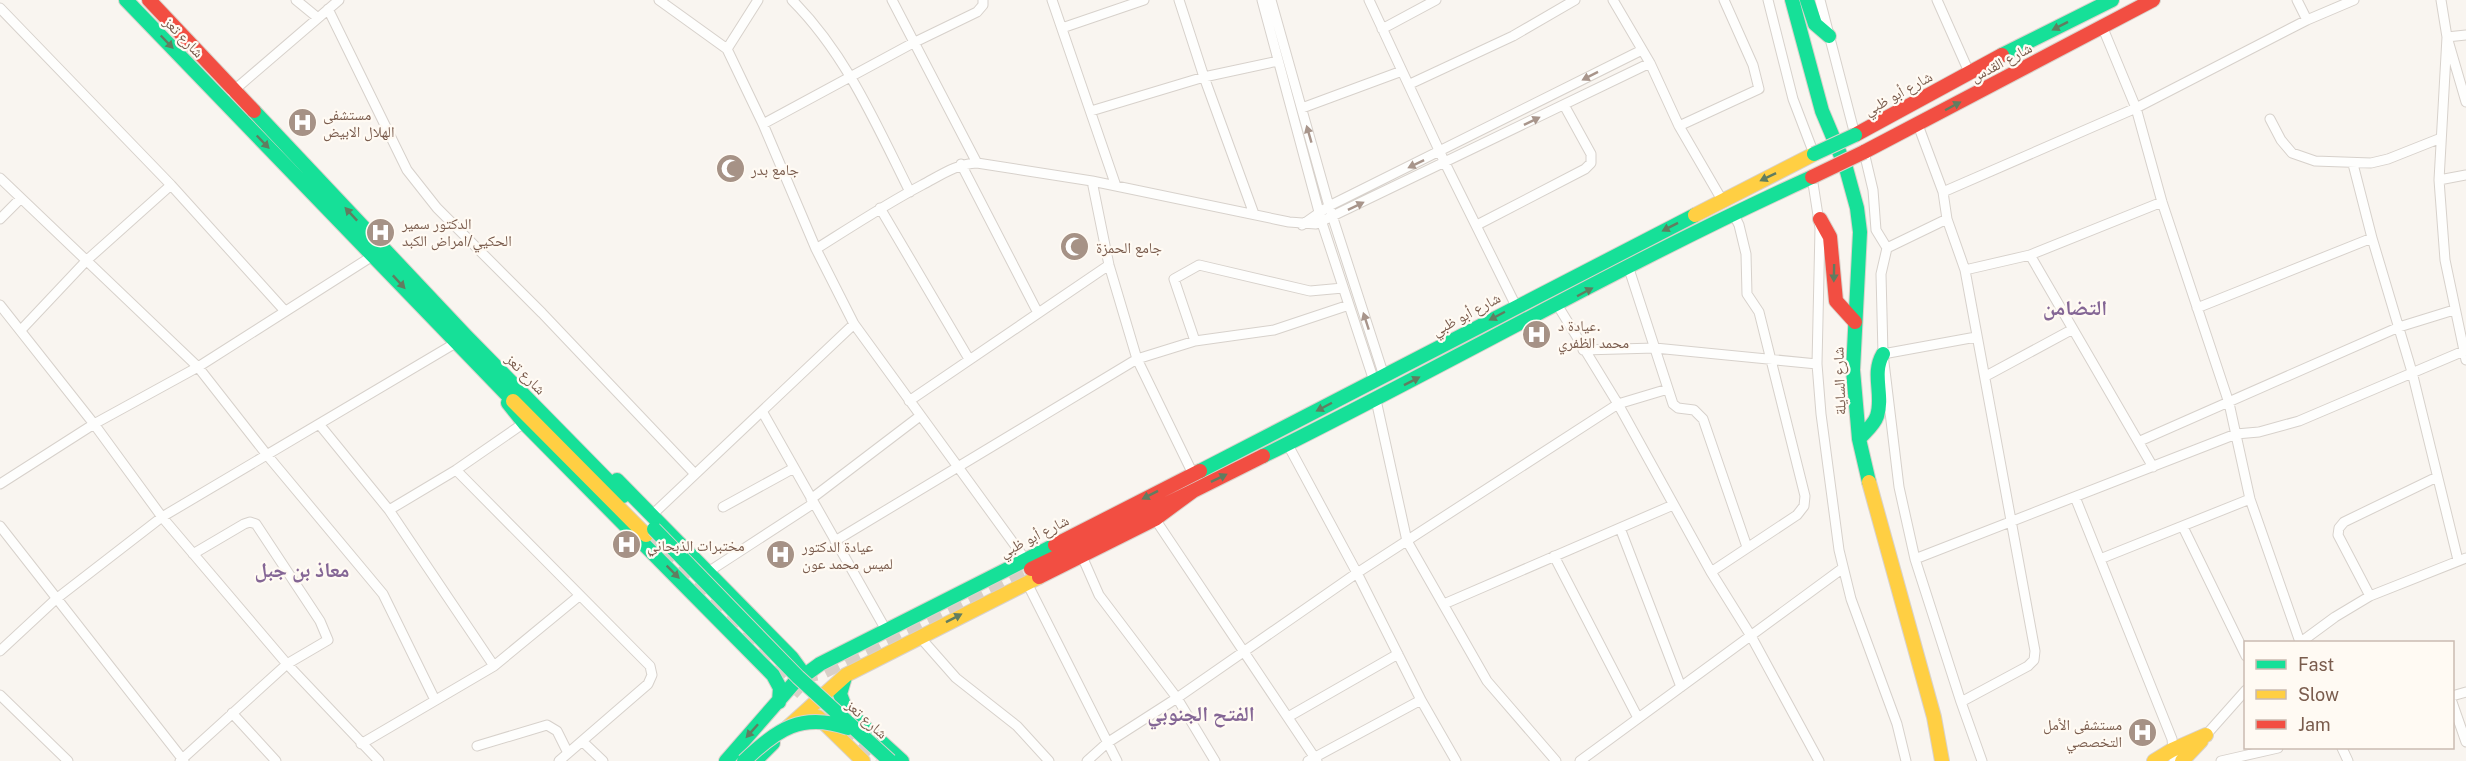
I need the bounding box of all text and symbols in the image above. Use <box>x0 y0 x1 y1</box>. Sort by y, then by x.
street label: شارع تعز <box>159 13 207 62</box>
one-way arrow <box>2052 22 2069 31</box>
one-way arrow <box>159 35 173 49</box>
street label: شارع القدس <box>1967 39 2036 87</box>
street label: شارع أبو ظبي <box>1861 67 1937 122</box>
one-way arrow <box>1581 71 1598 81</box>
one-way arrow <box>1945 101 1962 111</box>
place label: مستشفى الهلال الابيض <box>323 106 395 142</box>
hospital icon: مستشفى الهلال الابيض <box>286 107 318 139</box>
one-way arrow <box>1523 116 1540 125</box>
one-way arrow <box>1304 125 1313 143</box>
one-way arrow <box>256 134 270 148</box>
mosque icon: جامع بدر <box>714 153 746 185</box>
one-way arrow <box>1407 159 1424 168</box>
place label: جامع بدر <box>750 161 799 180</box>
one-way arrow <box>1760 173 1777 182</box>
one-way arrow <box>1348 201 1365 211</box>
one-way arrow <box>345 207 359 221</box>
place label: الدكتور سمير الحكيي/امراض الكبد <box>401 215 512 252</box>
hospital icon: الدكتور سمير الحكيي/امراض الكبد <box>365 216 397 248</box>
one-way arrow <box>1661 222 1678 232</box>
mosque icon: جامع الحمزة <box>1059 231 1091 263</box>
place label: جامع الحمزة <box>1096 239 1163 258</box>
one-way arrow <box>1829 263 1839 282</box>
one-way arrow <box>392 274 405 289</box>
one-way arrow <box>1577 287 1594 297</box>
street label: شارع أبو ظبي <box>1429 289 1505 342</box>
district label: التضامن <box>2043 295 2107 321</box>
one-way arrow <box>1488 311 1505 321</box>
one-way arrow <box>1361 312 1371 330</box>
place label: عيادة د. محمد الظفري <box>1558 317 1629 354</box>
hospital icon: عيادة د. محمد الظفري <box>1521 318 1553 350</box>
street label: شارع السايلة <box>1829 346 1851 415</box>
street label: شارع تعز <box>501 350 549 399</box>
one-way arrow <box>1403 377 1421 387</box>
one-way arrow <box>1315 402 1332 412</box>
one-way arrow <box>1210 474 1227 483</box>
one-way arrow <box>1141 490 1158 500</box>
street label: شارع أبو ظبي <box>997 511 1073 564</box>
hospital icon: مختبرات الذبحاني <box>610 529 642 561</box>
place label: مختبرات الذبحاني <box>647 537 745 557</box>
place label: عيادة الدكتور لميس محمد عون <box>801 538 893 574</box>
hospital icon: عيادة الدكتور لميس محمد عون <box>765 539 797 571</box>
district label: معاذ بن جبل <box>254 557 350 583</box>
one-way arrow <box>665 565 679 579</box>
one-way arrow <box>946 613 963 623</box>
legend <box>2244 641 2454 749</box>
text: Fast <box>2298 654 2334 675</box>
text: Slow <box>2298 684 2339 705</box>
street label: شارع تعز <box>841 695 891 743</box>
district label: الفتح الجنوبي <box>1147 701 1255 730</box>
text: Jam <box>2298 714 2331 735</box>
place label: مستشفى الأمل التخصصي <box>2043 716 2122 753</box>
hospital icon: مستشفى الأمل التخصصي <box>2127 717 2159 749</box>
one-way arrow <box>745 724 759 739</box>

